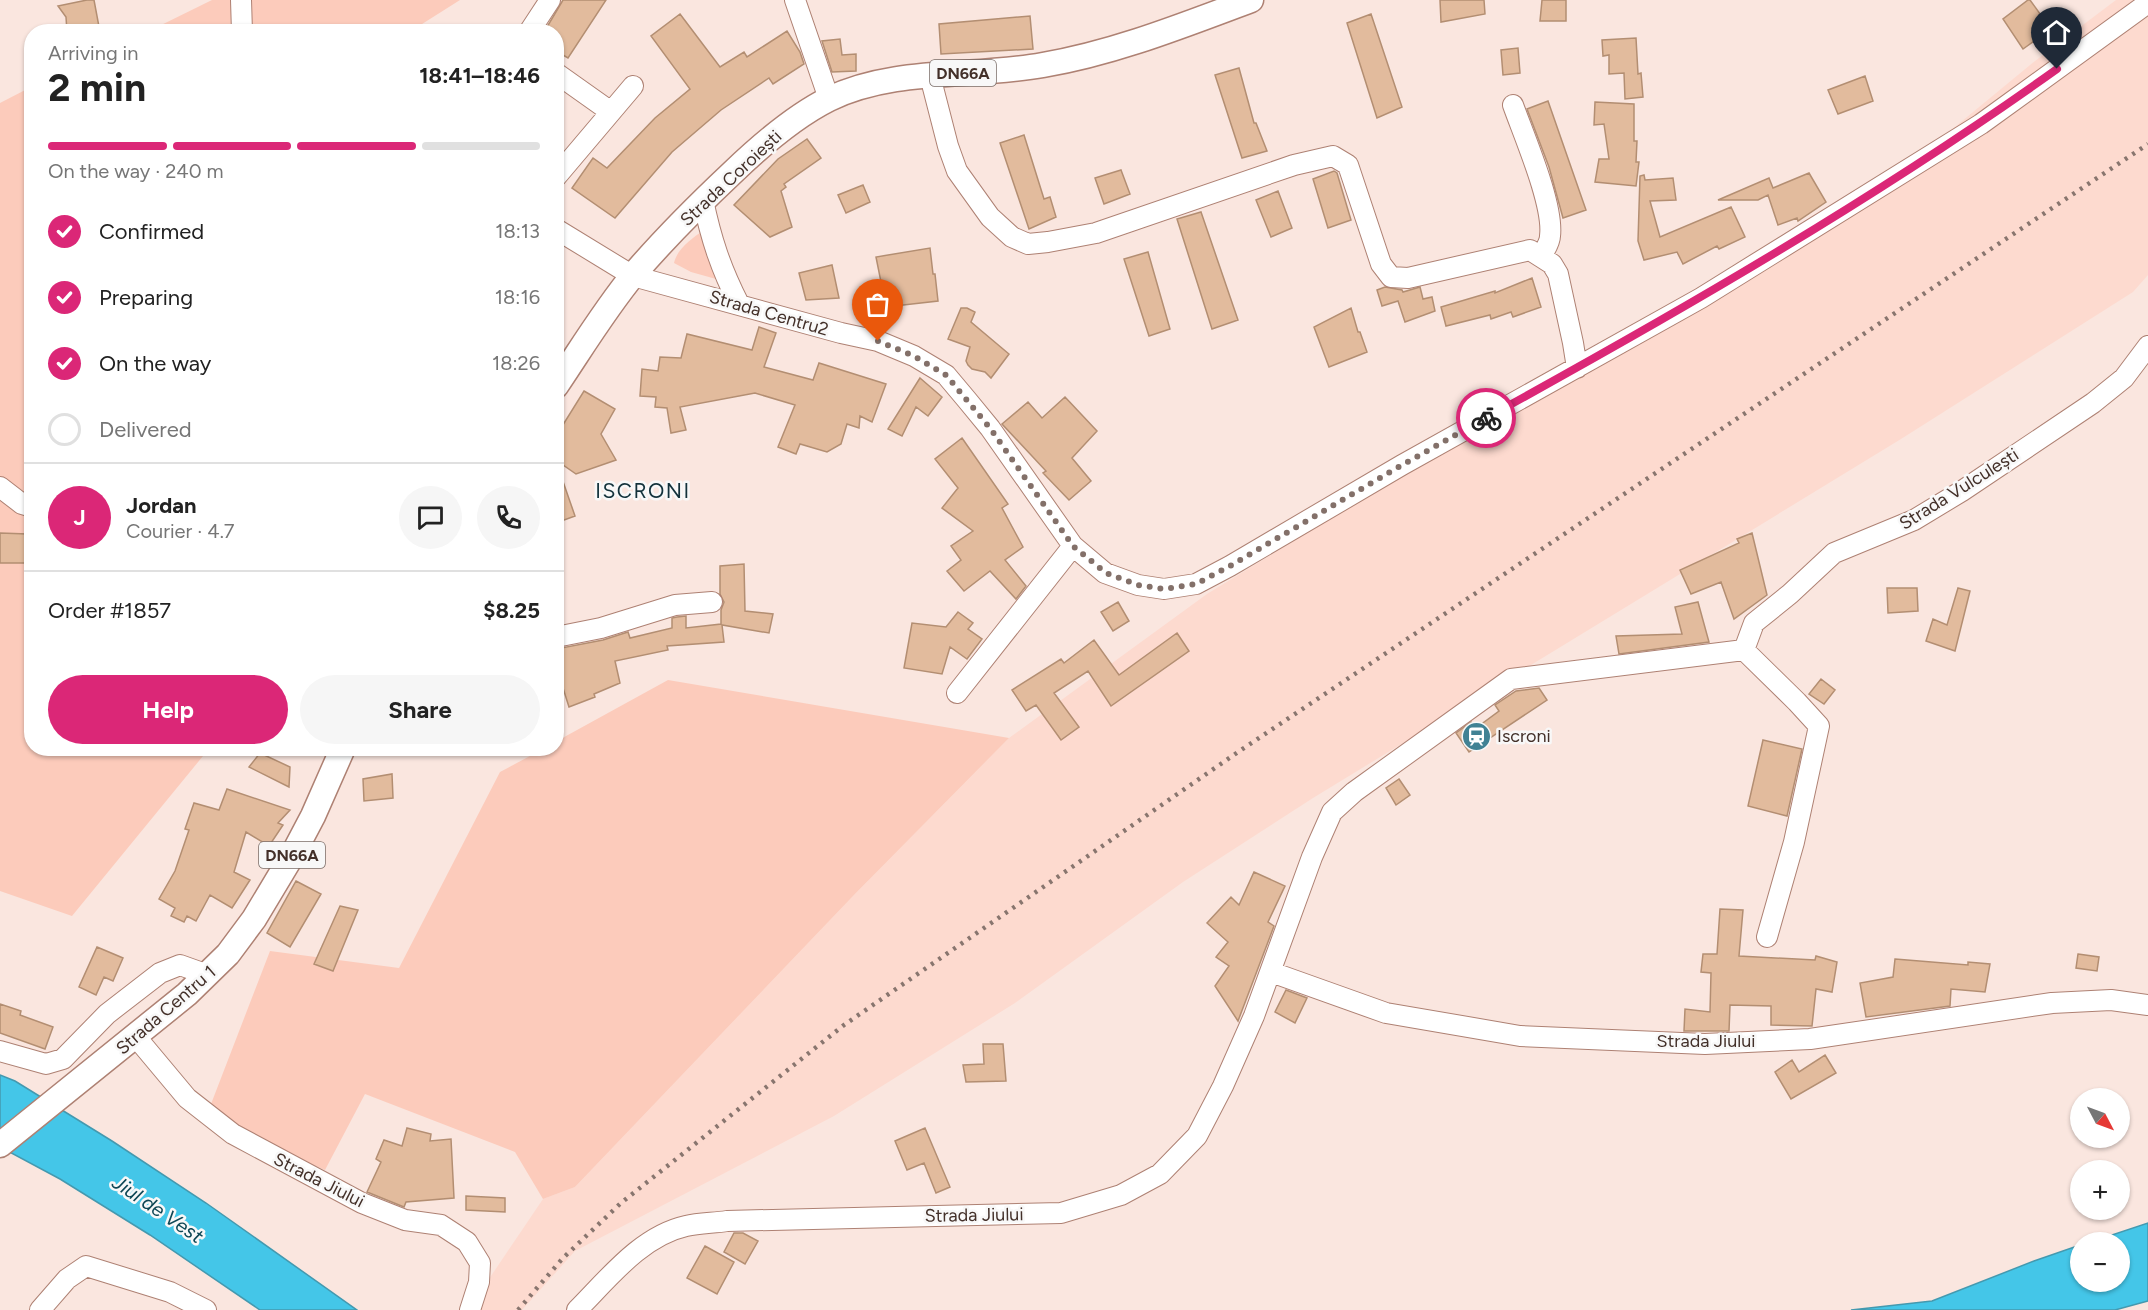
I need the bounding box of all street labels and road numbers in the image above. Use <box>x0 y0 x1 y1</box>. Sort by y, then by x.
road number: DN66A <box>930 60 996 86</box>
street label: Strada Coroiești <box>676 125 786 231</box>
street label: Strada Centru2 <box>707 285 831 341</box>
street label: Strada Vulculești <box>1895 443 2023 535</box>
road number: DN66A <box>259 842 325 868</box>
street label: Strada Centru 1 <box>112 961 220 1059</box>
street label: Strada Jiului <box>1657 1030 1755 1052</box>
street label: Strada Jiului <box>270 1148 368 1212</box>
street label: Strada Jiului <box>924 1203 1024 1227</box>

